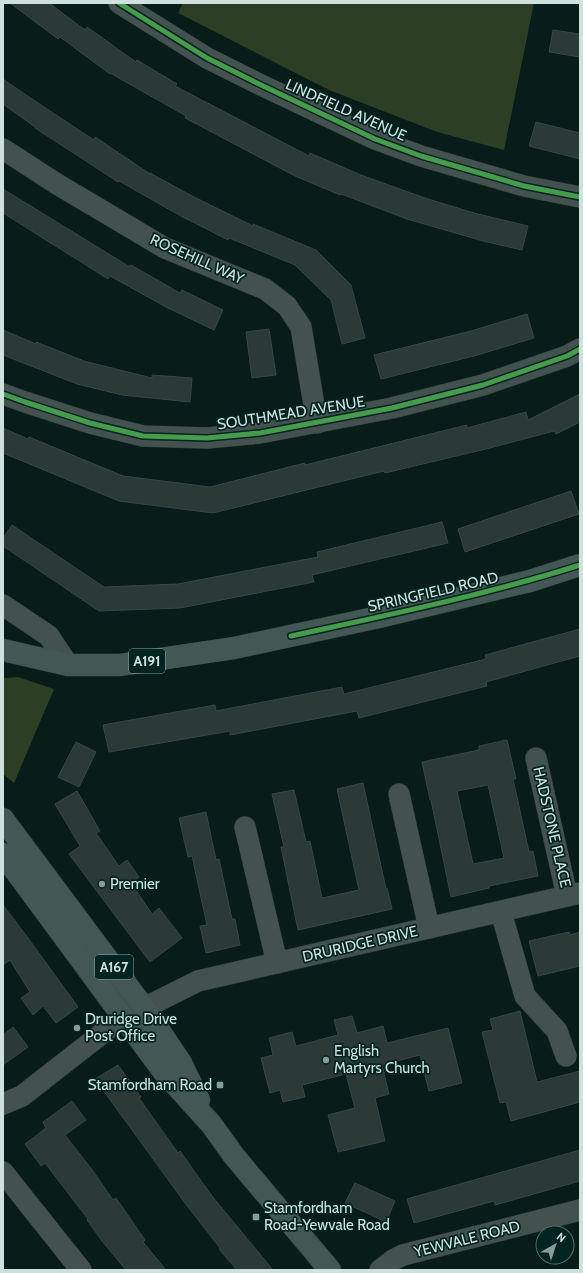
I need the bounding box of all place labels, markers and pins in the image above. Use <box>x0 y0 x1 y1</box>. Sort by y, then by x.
place label: Premier <box>110 875 160 893</box>
marker: Premier <box>97 879 107 889</box>
place label: Druridge Drive Post Office <box>85 1010 177 1045</box>
marker: Druridge Drive Post Office <box>72 1023 82 1033</box>
place label: English Martyrs Church <box>334 1042 430 1077</box>
marker: English Martyrs Church <box>321 1055 331 1065</box>
place label: Stamfordham Road <box>88 1076 212 1094</box>
marker: Stamfordham Road <box>215 1080 225 1090</box>
place label: Stamfordham Road-Yewvale Road <box>264 1199 390 1234</box>
marker: Stamfordham Road-Yewvale Road <box>251 1212 261 1222</box>

